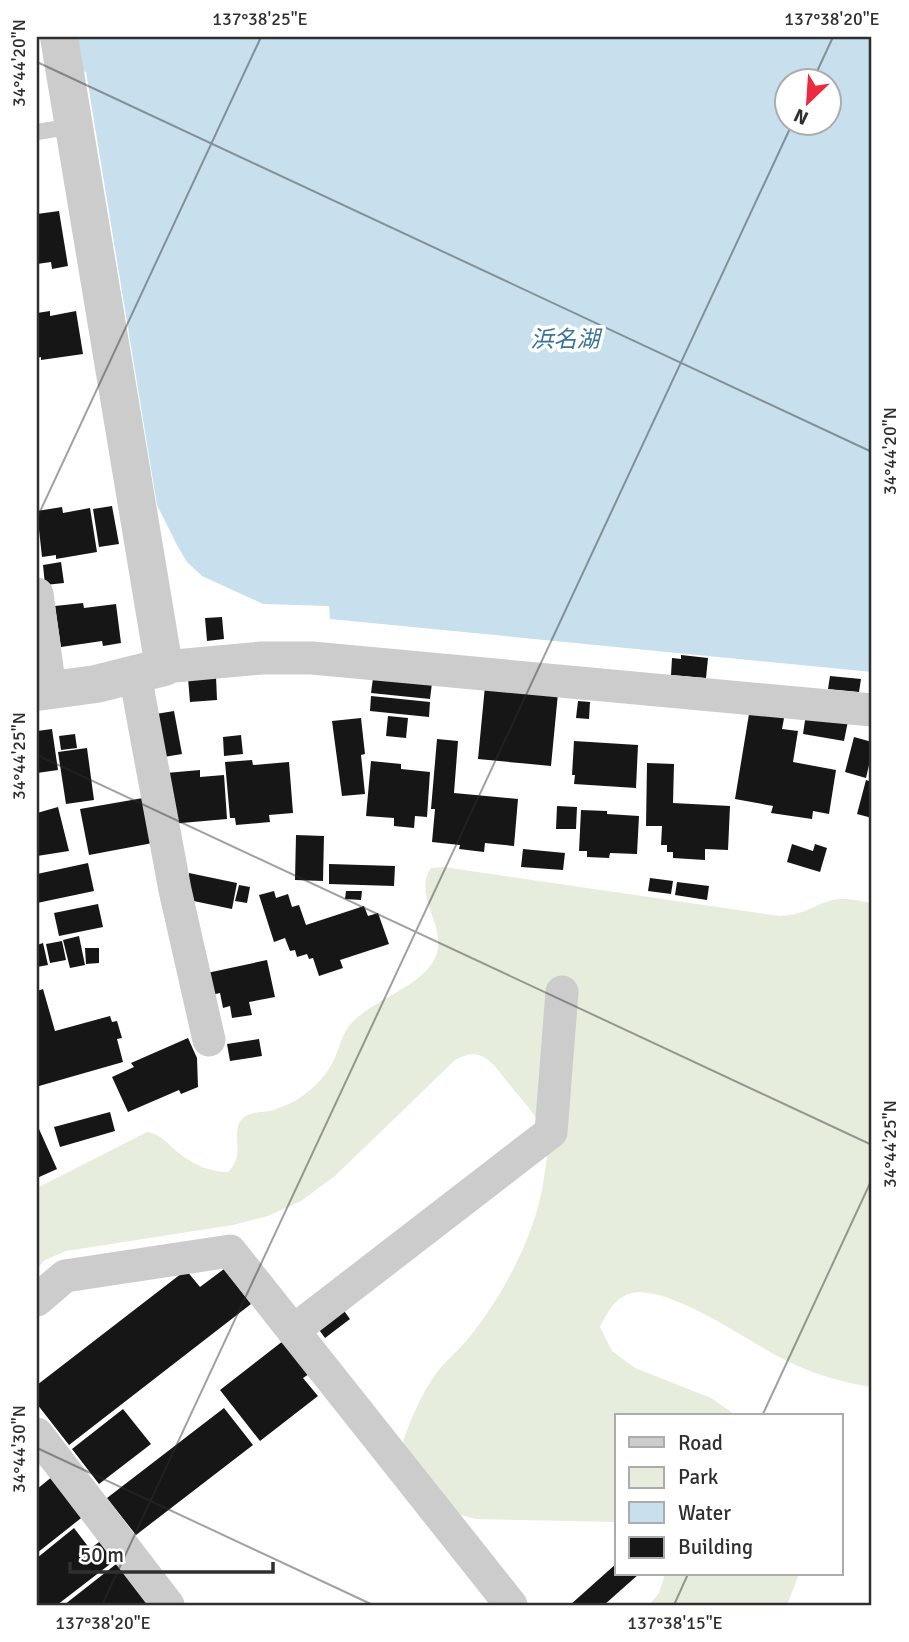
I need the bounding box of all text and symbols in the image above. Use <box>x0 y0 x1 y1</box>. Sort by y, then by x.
text: 137°38'25"E <box>212 8 308 30</box>
text: 137°38'20"E <box>784 8 880 30</box>
text: 34°44'20"N <box>8 19 30 107</box>
north arrow <box>772 66 842 136</box>
text: N <box>790 103 812 130</box>
water label: 浜名湖 <box>531 325 603 354</box>
text: 34°44'20"N <box>879 407 901 495</box>
text: 34°44'25"N <box>8 712 30 800</box>
text: 34°44'25"N <box>879 1100 901 1188</box>
text: 34°44'30"N <box>8 1405 30 1493</box>
legend <box>615 1414 842 1576</box>
text: Road <box>678 1430 723 1456</box>
text: Park <box>678 1464 719 1490</box>
text: Water <box>678 1500 731 1526</box>
scale bar <box>70 1530 273 1574</box>
text: Building <box>678 1534 753 1560</box>
text: 50 m <box>80 1542 124 1568</box>
text: 137°38'20"E <box>55 1612 151 1634</box>
text: 137°38'15"E <box>627 1612 723 1634</box>

